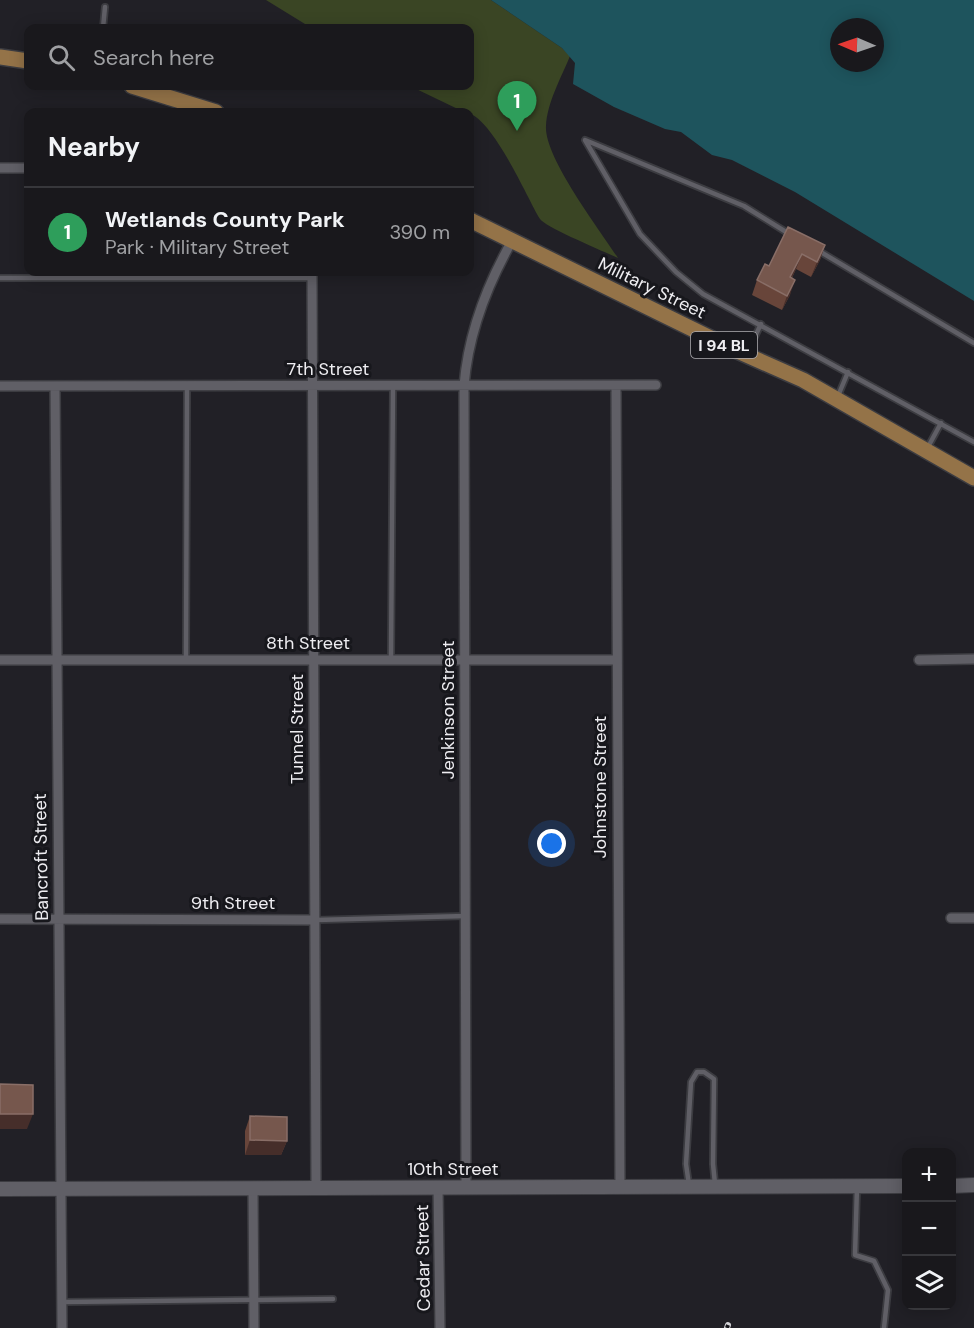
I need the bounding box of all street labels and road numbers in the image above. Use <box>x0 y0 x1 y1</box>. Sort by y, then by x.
street label: Military Street <box>594 252 710 324</box>
road number: I 94 BL <box>691 332 757 358</box>
street label: 7th Street <box>287 357 369 381</box>
street label: 8th Street <box>266 631 350 655</box>
street label: Jenkinson Street <box>436 640 460 780</box>
street label: Tunnel Street <box>285 674 309 784</box>
street label: Johnstone Street <box>588 716 612 858</box>
street label: Bancroft Street <box>28 793 54 921</box>
street label: 9th Street <box>191 891 275 915</box>
street label: 10th Street <box>407 1157 499 1181</box>
street label: Cedar Street <box>410 1204 436 1312</box>

